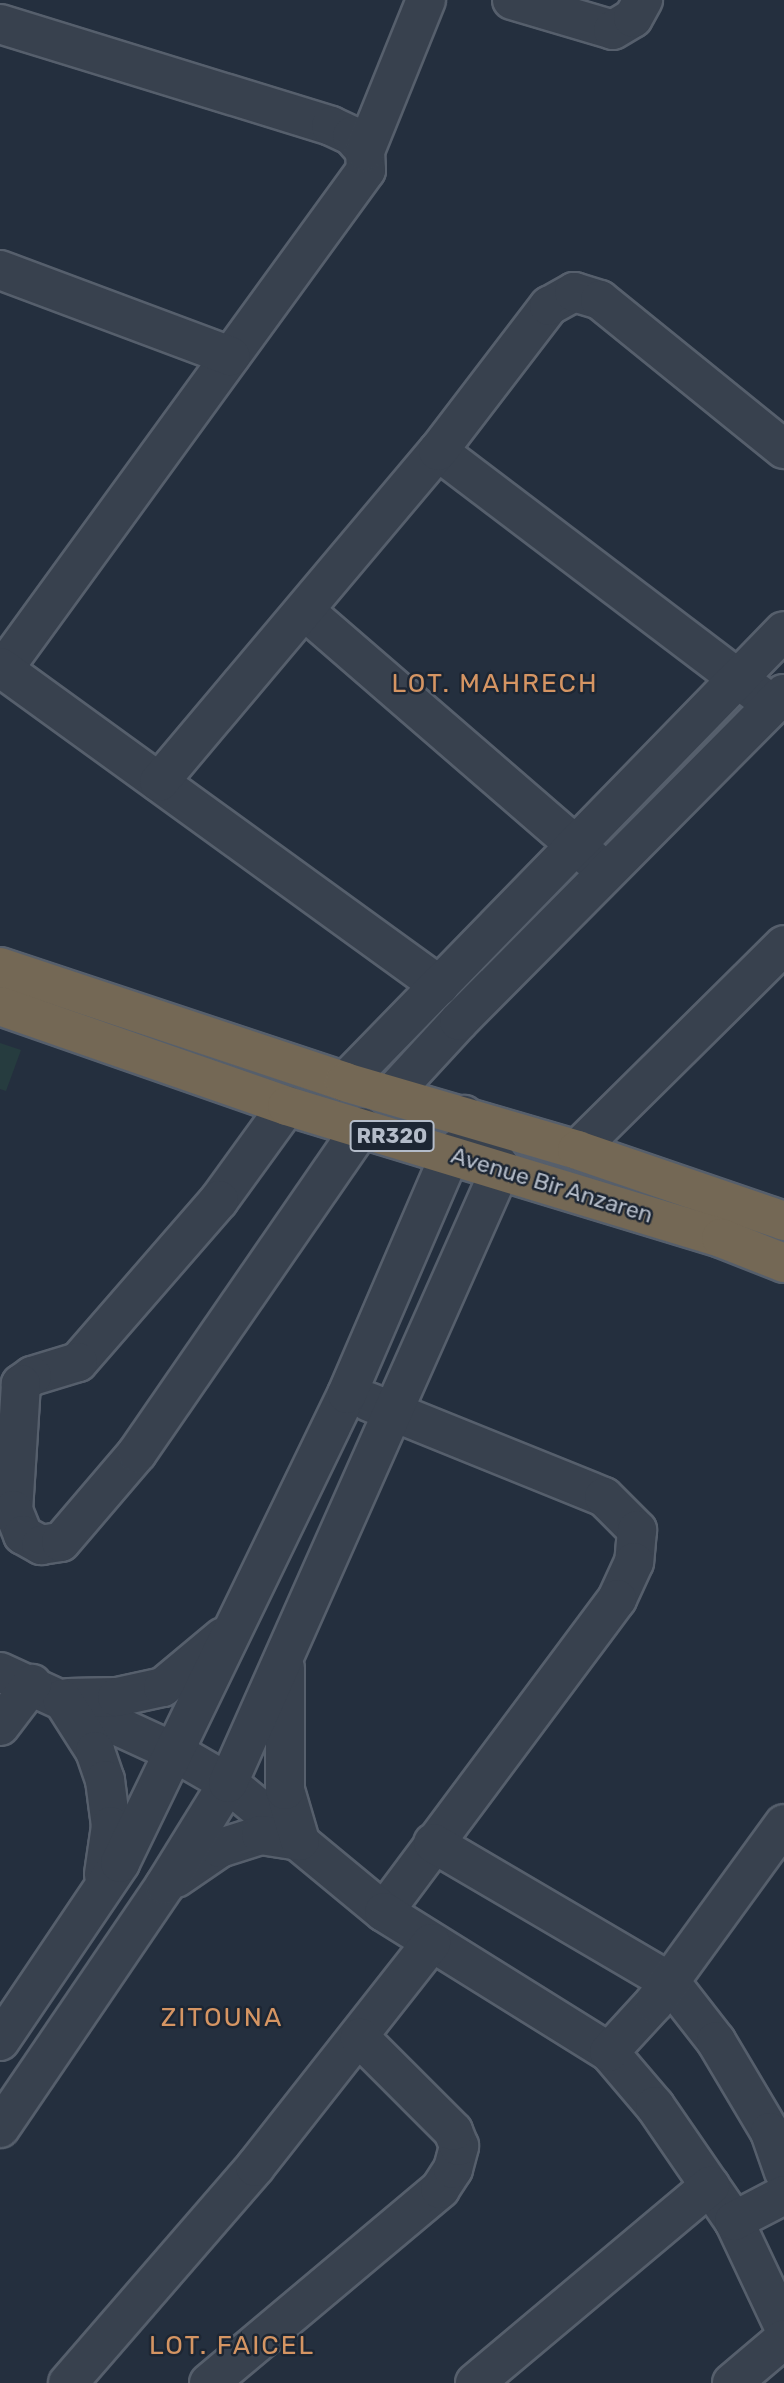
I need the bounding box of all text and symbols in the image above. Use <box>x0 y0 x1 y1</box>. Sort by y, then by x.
district label: LOT. MAHRECH <box>393 668 597 700</box>
road number: RR320 <box>348 1118 436 1154</box>
street label: Avenue Bir Anzaren <box>447 1141 657 1229</box>
district label: ZITOUNA <box>162 2002 282 2034</box>
district label: LOT. FAICEL <box>150 2330 314 2362</box>

